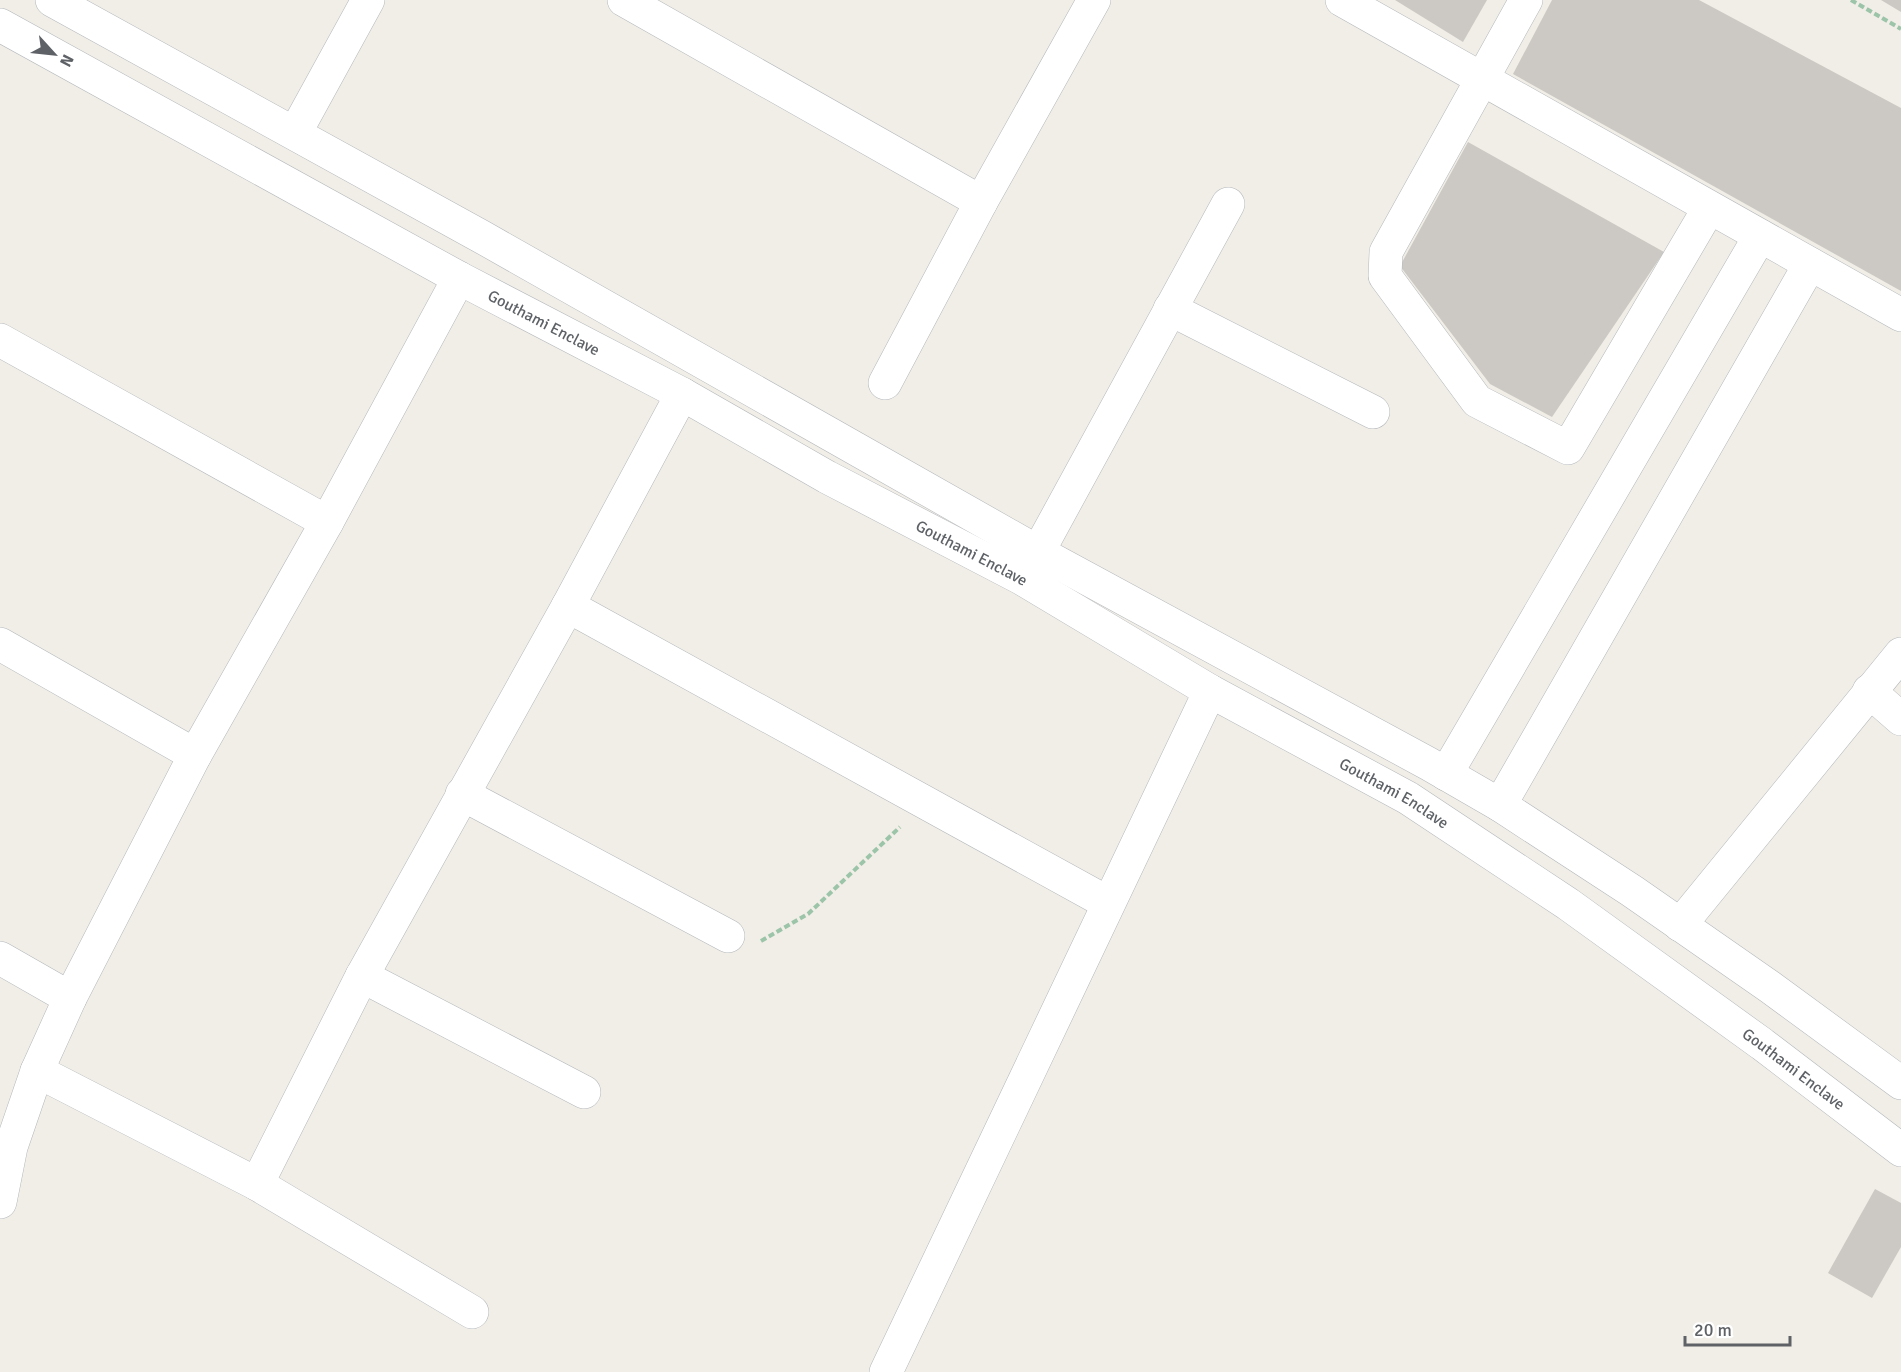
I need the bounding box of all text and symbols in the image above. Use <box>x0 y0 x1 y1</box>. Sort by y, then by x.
north arrow <box>24 24 84 84</box>
text: N <box>55 51 78 70</box>
street label: Gouthami Enclave <box>484 286 603 361</box>
street label: Gouthami Enclave <box>912 516 1031 591</box>
street label: Gouthami Enclave <box>1336 754 1452 833</box>
street label: Gouthami Enclave <box>1738 1024 1849 1115</box>
scale bar <box>1685 1309 1790 1347</box>
text: 20 m <box>1694 1319 1732 1341</box>

